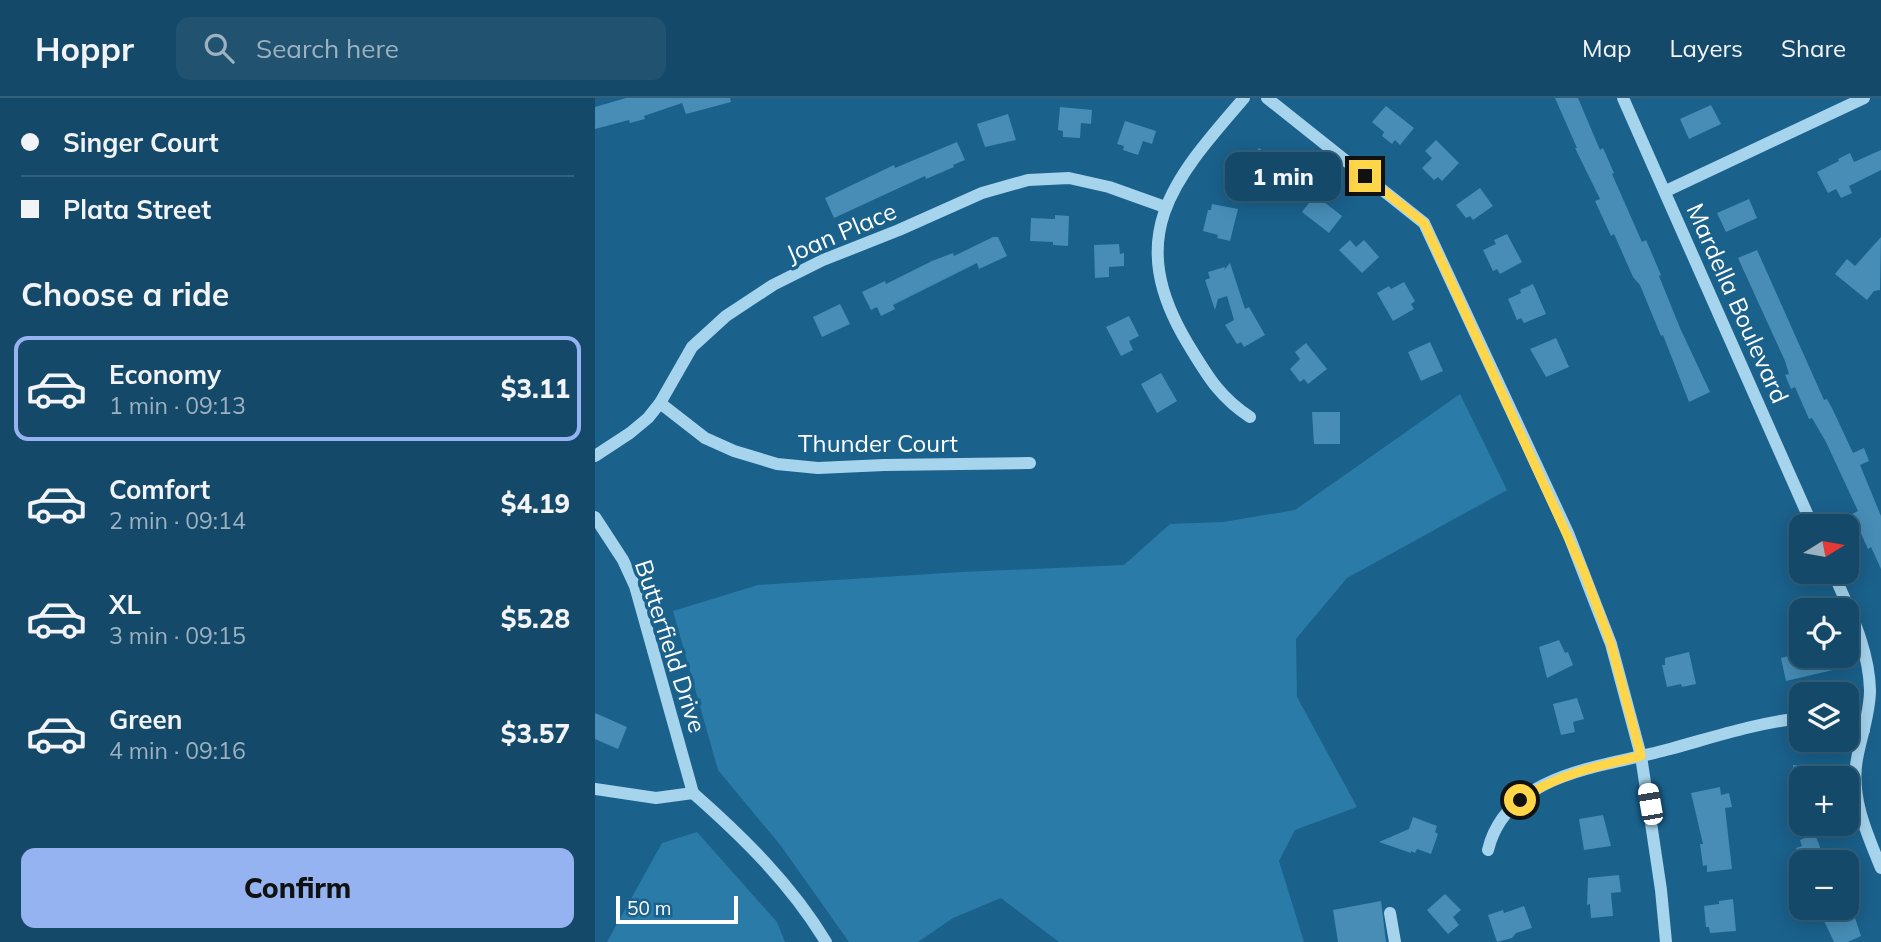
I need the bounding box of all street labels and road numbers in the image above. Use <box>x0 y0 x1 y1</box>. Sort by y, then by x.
street label: Joan Place <box>781 195 901 269</box>
street label: Mardella Boulevard <box>1680 198 1796 408</box>
street label: Thunder Court <box>798 428 958 458</box>
street label: Butterfield Drive <box>629 556 713 736</box>

